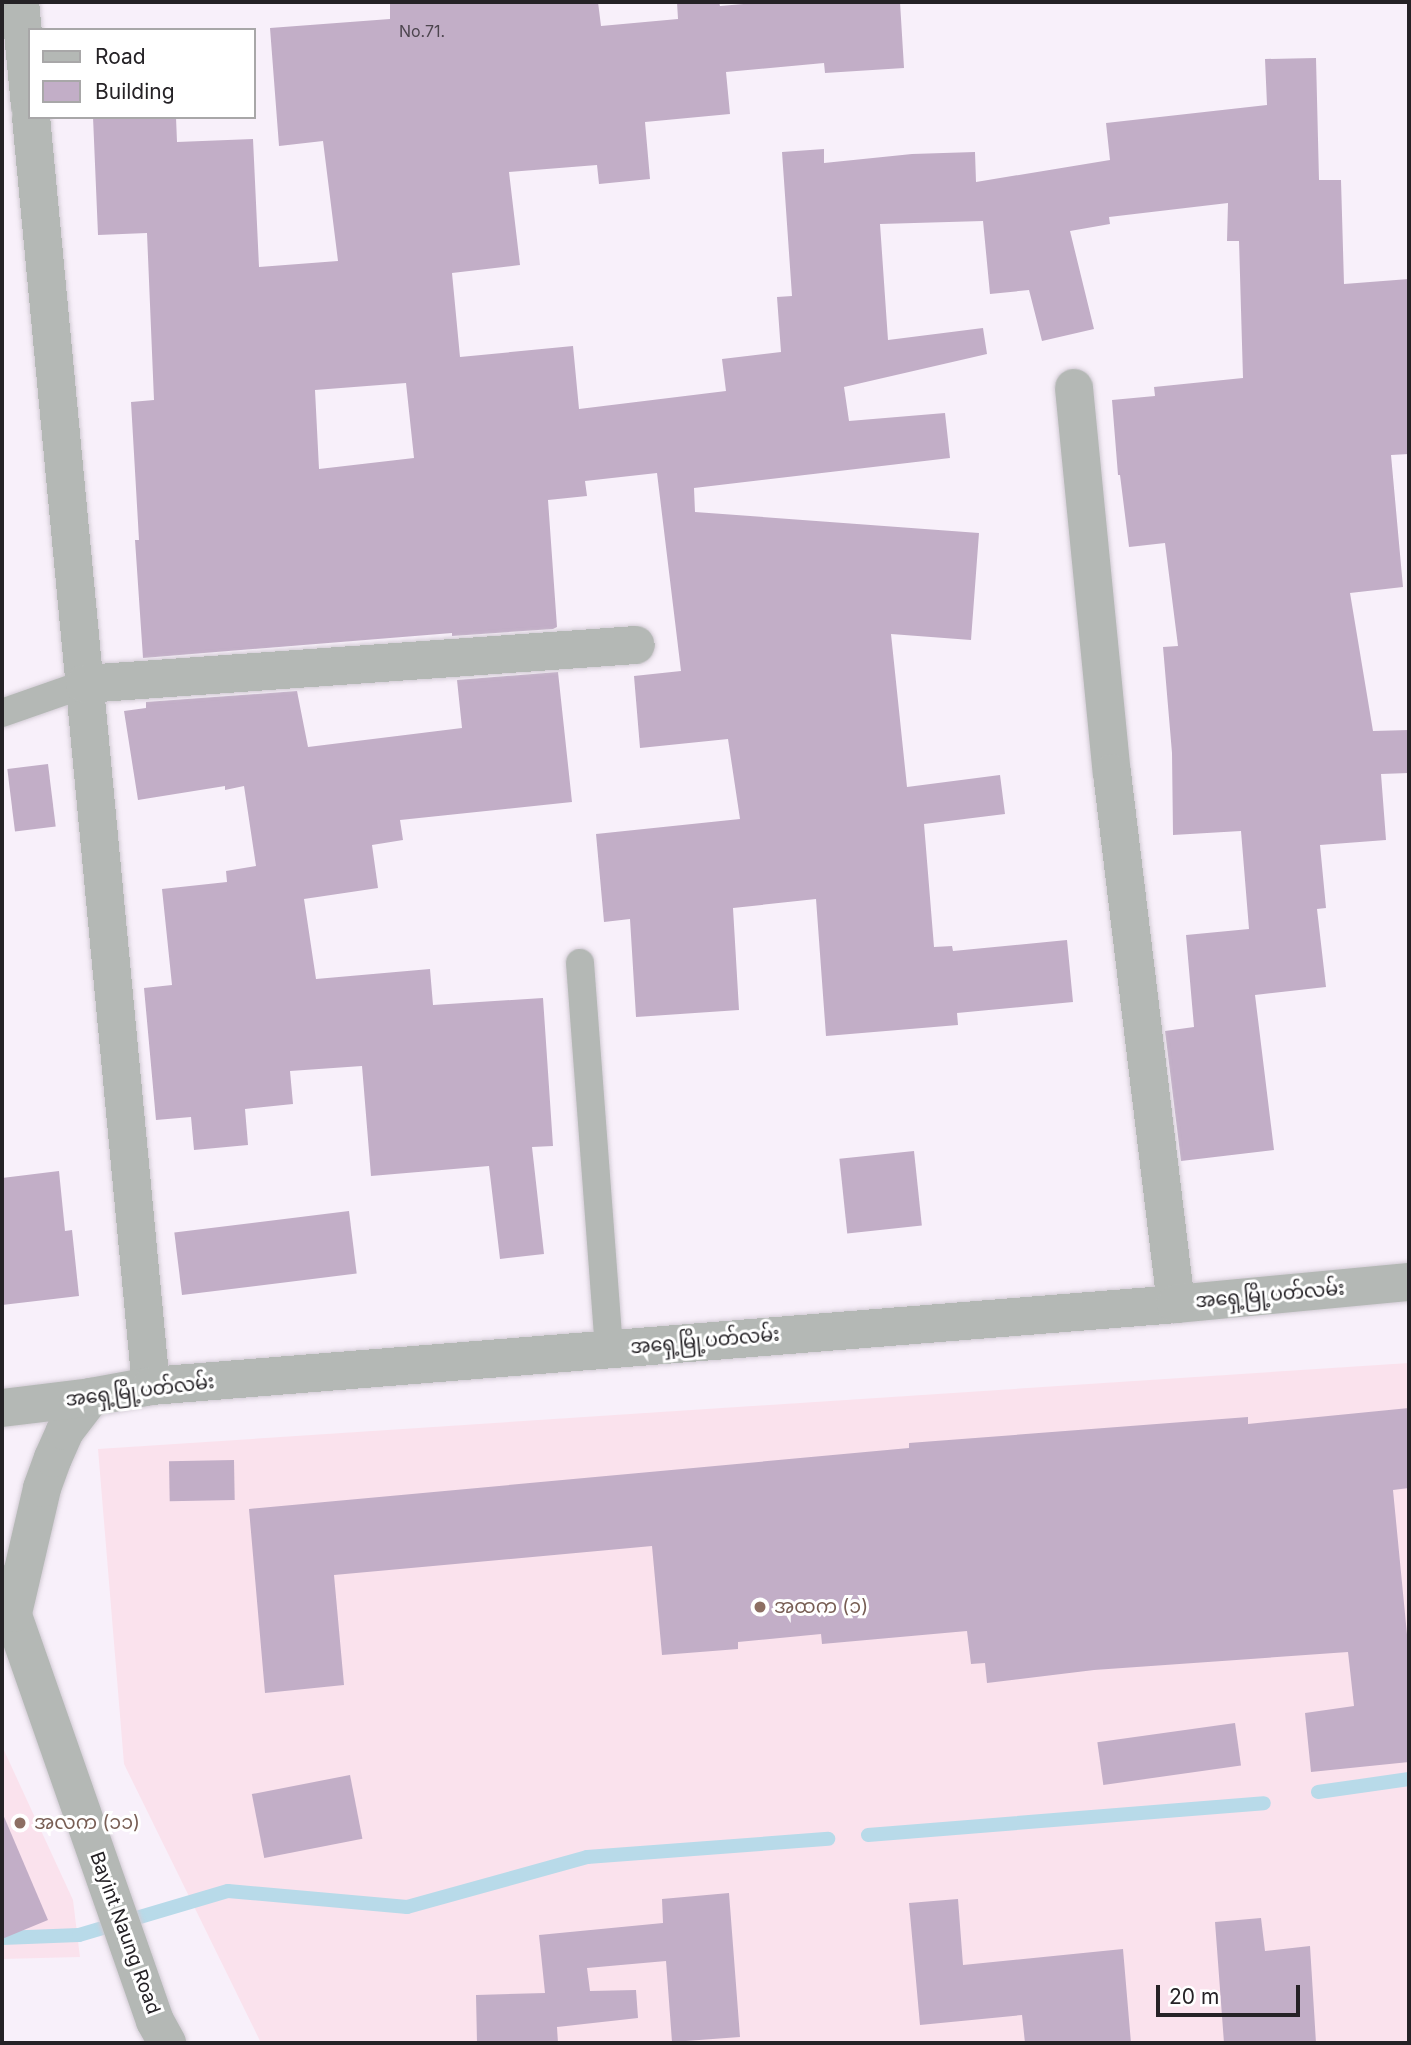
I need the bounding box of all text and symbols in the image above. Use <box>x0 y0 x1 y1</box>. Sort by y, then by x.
house number: No.71. <box>399 21 445 41</box>
legend <box>28 28 256 119</box>
text: Road <box>95 44 146 69</box>
text: Building <box>95 79 175 104</box>
street label: အရှေ့မြို့ပတ်လမ်း <box>1194 1277 1346 1313</box>
street label: အရှေ့မြို့ပတ်လမ်း <box>629 1323 781 1359</box>
street label: အရှေ့မြို့ပတ်လမ်း <box>64 1371 216 1411</box>
place label: အထက (၁) <box>774 1596 868 1618</box>
marker: အထက (၁) <box>752 1599 768 1615</box>
place label: အလက (၁၁) <box>34 1812 140 1834</box>
marker: အလက (၁၁) <box>12 1815 28 1831</box>
street label: Bayint Naung Road <box>85 1849 165 2017</box>
scale bar <box>1159 1972 1302 2016</box>
text: 20 m <box>1169 1984 1219 2009</box>

